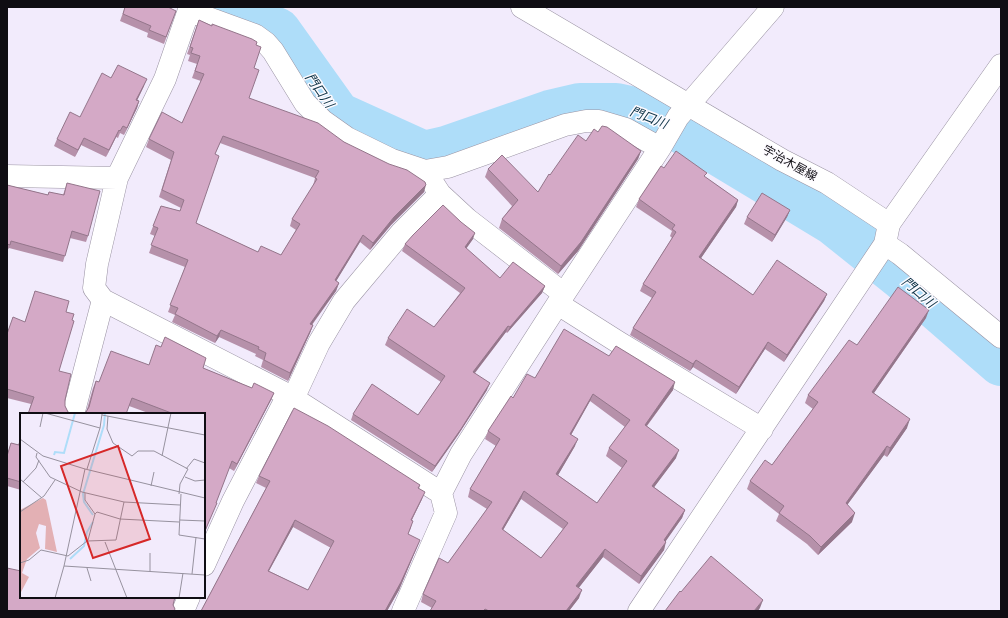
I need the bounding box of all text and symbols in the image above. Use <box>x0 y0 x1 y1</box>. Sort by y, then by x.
water label: 門口川 <box>302 70 338 112</box>
water label: 門口川 <box>628 103 672 132</box>
street label: 宇治木屋線 <box>760 142 820 184</box>
water label: 門口川 <box>899 274 940 312</box>
inset map <box>20 413 205 598</box>

